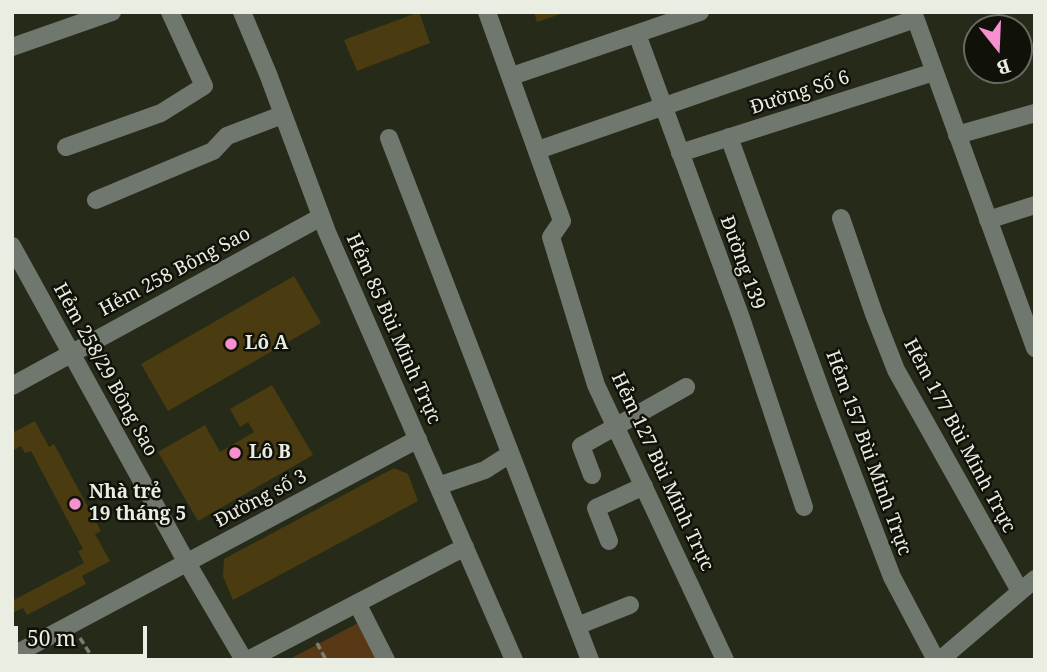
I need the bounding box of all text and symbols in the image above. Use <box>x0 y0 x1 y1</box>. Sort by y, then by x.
north arrow <box>963 14 1033 84</box>
text: B <box>994 53 1014 81</box>
street label: Đường Số 6 <box>748 66 852 120</box>
street label: Đường 139 <box>715 213 769 313</box>
street label: Hẻm 258 Bông Sao <box>96 223 254 321</box>
street label: Hẻm 85 Bùi Minh Trực <box>341 230 445 428</box>
street label: Hẻm 258/29 Bông Sao <box>48 279 162 461</box>
place label: Lô A <box>245 333 288 355</box>
street label: Hẻm 177 Bùi Minh Trực <box>898 335 1020 537</box>
marker: Lô A <box>223 336 239 352</box>
street label: Hẻm 157 Bùi Minh Trực <box>820 347 916 559</box>
street label: Hẻm 127 Bùi Minh Trực <box>606 369 718 575</box>
place label: Lô B <box>249 442 291 464</box>
marker: Lô B <box>227 445 243 461</box>
street label: Đường số 3 <box>211 465 311 533</box>
place label: Nhà trẻ 19 tháng 5 <box>89 482 186 526</box>
marker: Nhà trẻ 19 tháng 5 <box>67 496 83 512</box>
scale bar <box>18 612 150 656</box>
text: 50 m <box>27 624 76 652</box>

